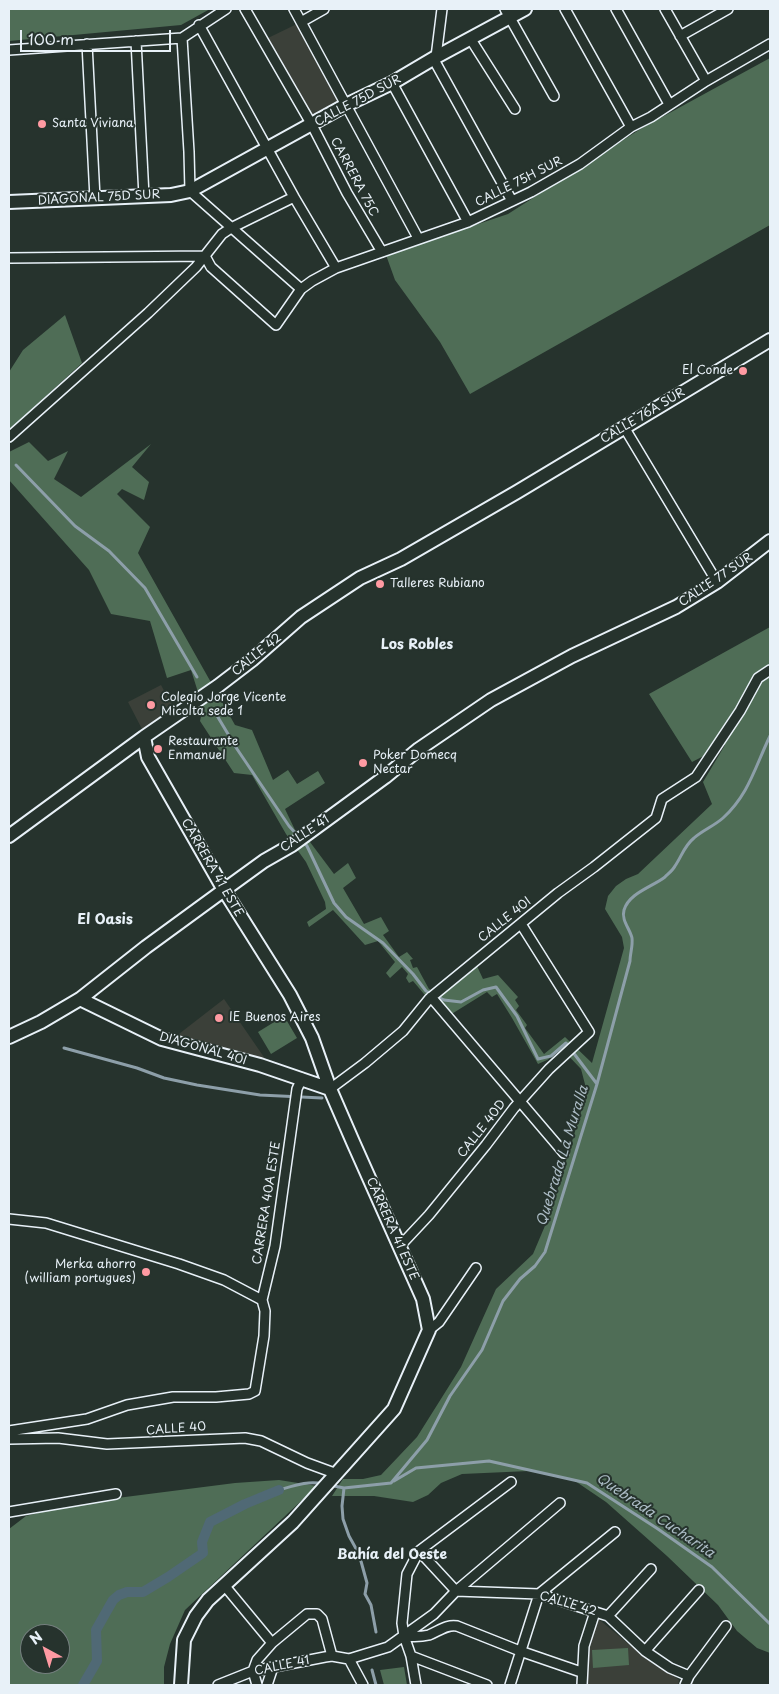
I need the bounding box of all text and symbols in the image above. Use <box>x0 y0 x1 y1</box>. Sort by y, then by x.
scale bar <box>22 20 174 52</box>
text: 100 m <box>28 27 74 50</box>
street label: CALLE 75D SUR <box>312 72 404 130</box>
place label: Santa Viviana <box>52 117 134 131</box>
marker: Santa Viviana <box>36 118 48 130</box>
street label: CARRERA 75C <box>327 135 381 219</box>
street label: CALLE 75H SUR <box>473 154 565 210</box>
street label: DIAGONAL 75D SUR <box>37 188 161 208</box>
place label: El Conde <box>682 364 733 378</box>
marker: El Conde <box>737 365 749 377</box>
street label: CALLE 76A SUR <box>598 385 688 447</box>
street label: CALLE 77 SUR <box>676 550 756 610</box>
place label: Talleres Rubiano <box>390 577 485 591</box>
marker: Talleres Rubiano <box>374 578 386 590</box>
street label: CALLE 42 <box>229 631 285 679</box>
district label: Los Robles <box>381 637 453 653</box>
place label: Colegio Jorge Vicente Micolta sede 1 <box>161 691 286 719</box>
marker: Colegio Jorge Vicente Micolta sede 1 <box>145 699 157 711</box>
place label: Restaurante Enmanuel <box>168 735 238 763</box>
marker: Restaurante Enmanuel <box>152 743 164 755</box>
place label: Poker Domecq Nectar <box>373 749 457 777</box>
marker: Poker Domecq Nectar <box>357 757 369 769</box>
street label: CALLE 41 <box>278 812 332 856</box>
street label: CARRERA 41 ESTE <box>178 816 246 920</box>
street label: CALLE 40I <box>476 894 534 946</box>
district label: El Oasis <box>77 912 133 928</box>
place label: IE Buenos Aires <box>229 1011 320 1025</box>
marker: IE Buenos Aires <box>213 1012 225 1024</box>
street label: DIAGONAL 40I <box>158 1030 248 1068</box>
water label: Quebrada La Muralla <box>534 1084 592 1228</box>
street label: CALLE 40D <box>455 1097 509 1161</box>
street label: CARRERA 40A ESTE <box>250 1140 284 1266</box>
street label: CARRERA 41 ESTE <box>363 1175 421 1283</box>
place label: Merka ahorro (william portugues) <box>25 1258 136 1286</box>
marker: Merka ahorro (william portugues) <box>140 1266 152 1278</box>
street label: CALLE 40 <box>146 1420 206 1438</box>
water label: Quebrada Cucharita <box>593 1470 717 1562</box>
district label: Bahía del Oeste <box>337 1547 447 1563</box>
street label: CALLE 42 <box>538 1589 598 1619</box>
north arrow <box>20 1624 70 1674</box>
text: N <box>25 1626 47 1649</box>
street label: CALLE 41 <box>253 1653 311 1679</box>

